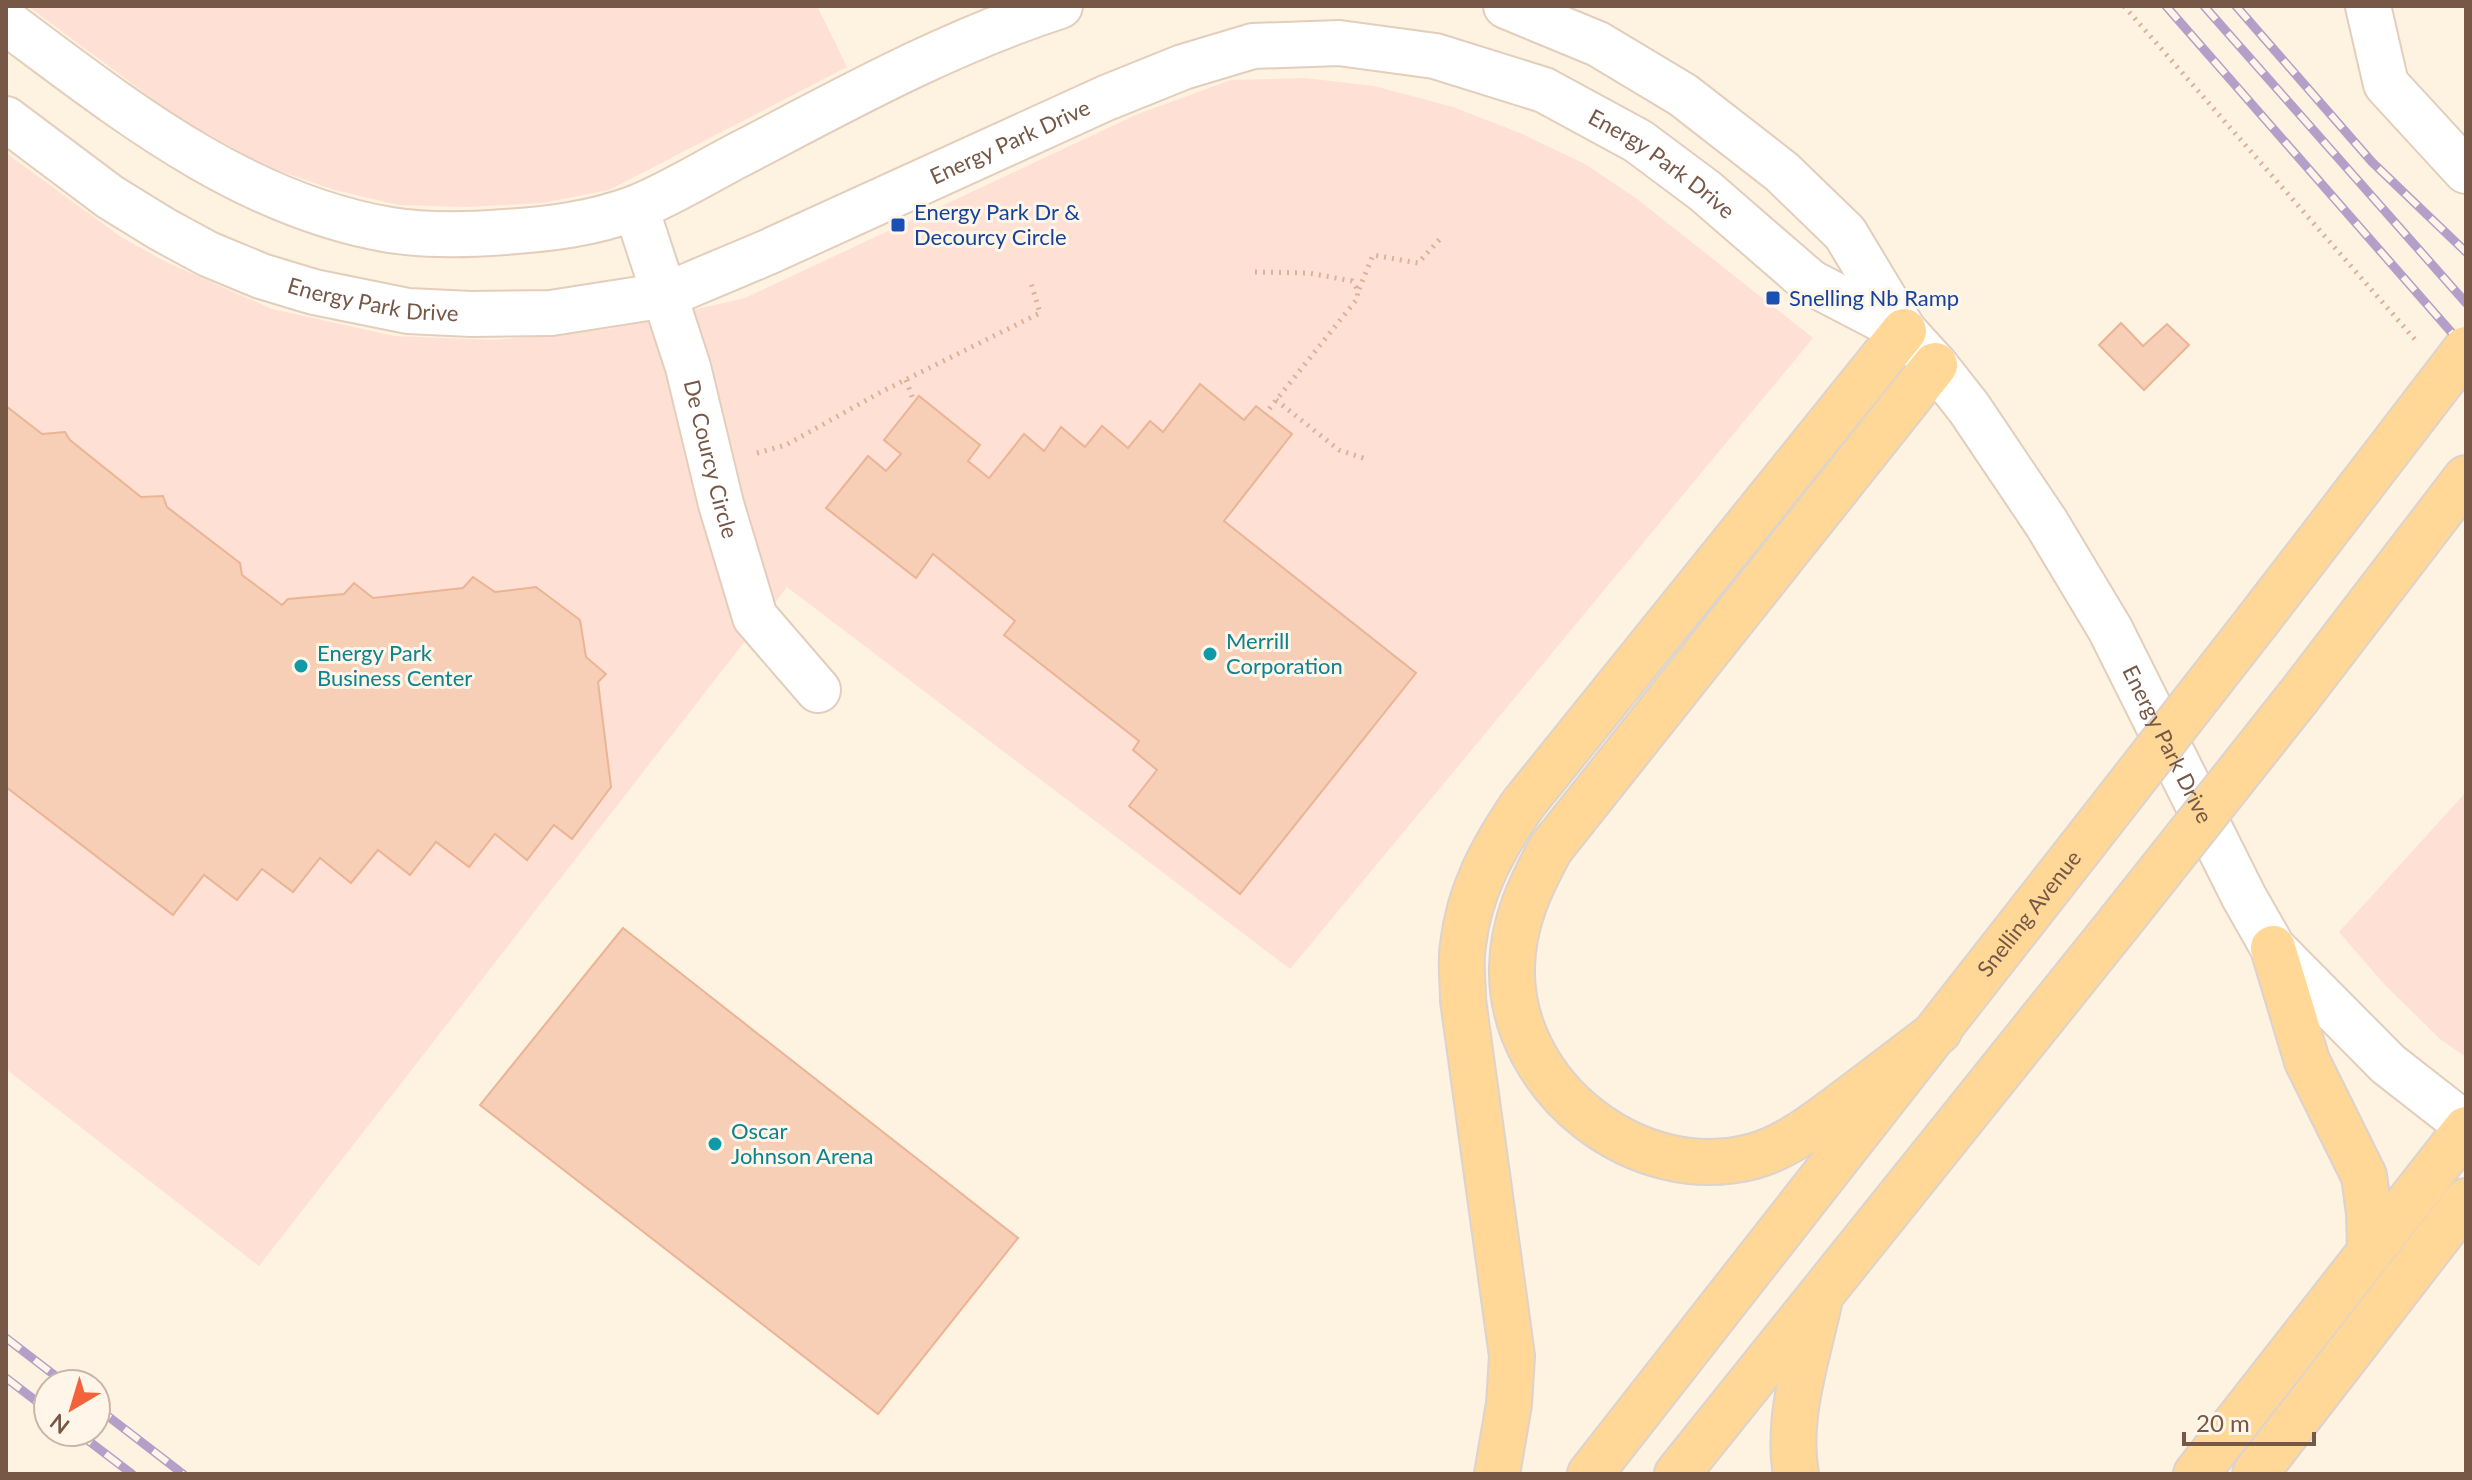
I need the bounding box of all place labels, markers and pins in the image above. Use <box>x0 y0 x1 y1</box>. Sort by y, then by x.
place label: Energy Park Dr & Decourcy Circle <box>914 198 1080 250</box>
marker: Energy Park Dr & Decourcy Circle <box>889 216 907 234</box>
place label: Snelling Nb Ramp <box>1789 284 1959 311</box>
marker: Snelling Nb Ramp <box>1764 289 1782 307</box>
place label: Merrill Corporation <box>1226 627 1343 679</box>
place label: Energy Park Business Center <box>317 639 472 691</box>
marker: Merrill Corporation <box>1201 645 1219 663</box>
marker: Energy Park Business Center <box>292 657 310 675</box>
place label: Oscar Johnson Arena <box>731 1117 873 1169</box>
marker: Oscar Johnson Arena <box>706 1135 724 1153</box>

